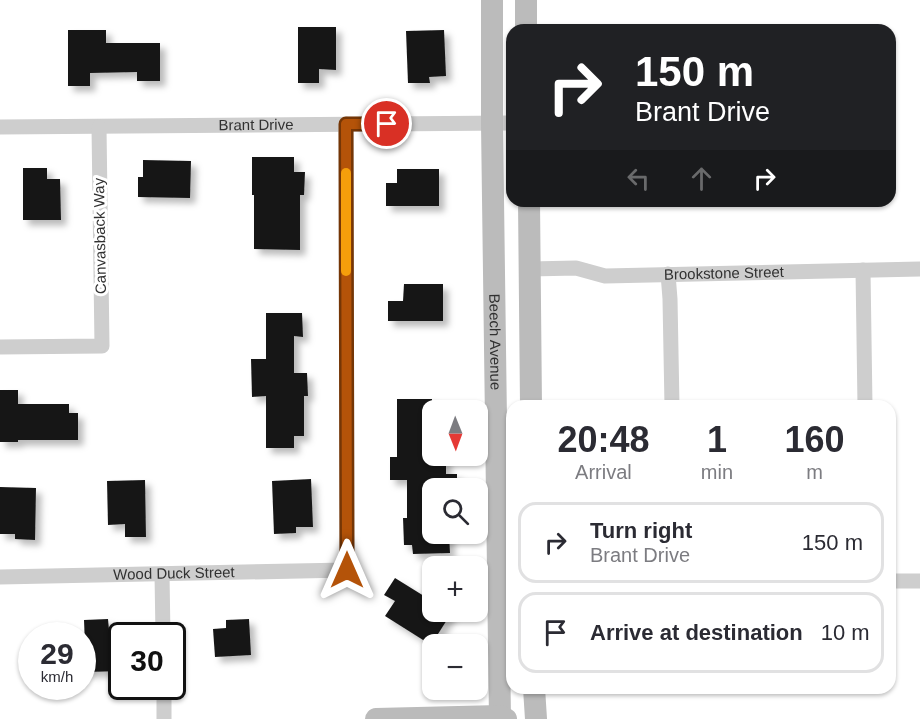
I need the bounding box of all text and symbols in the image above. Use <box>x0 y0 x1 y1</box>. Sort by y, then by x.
icon: right <box>536 48 614 126</box>
text: 150 m <box>635 48 754 95</box>
text: Brant Drive <box>635 97 770 127</box>
pin <box>361 98 412 149</box>
icon: arrive <box>370 107 403 140</box>
street label: Brant Drive <box>218 116 294 133</box>
icon: left <box>622 162 655 195</box>
icon: ahead <box>685 162 718 195</box>
icon: right <box>748 162 781 195</box>
street label: Canvasback Way <box>90 177 109 294</box>
street label: Brookstone Street <box>664 263 785 283</box>
street label: Beech Avenue <box>486 294 505 390</box>
north arrow <box>422 400 488 466</box>
map controls <box>422 400 488 700</box>
text: 20:48 <box>557 419 649 460</box>
text: 1 <box>707 419 727 460</box>
text: 160 <box>784 419 845 460</box>
text: Arrival <box>575 461 632 483</box>
text: min <box>701 461 733 483</box>
text: m <box>806 461 823 483</box>
button: search <box>422 478 488 544</box>
text: Turn right <box>590 518 692 543</box>
icon: right <box>539 526 572 559</box>
text: 150 m <box>802 530 863 555</box>
position arrow <box>315 538 379 602</box>
text: Brant Drive <box>590 544 690 566</box>
button: + <box>422 556 488 622</box>
street label: Wood Duck Street <box>113 563 236 583</box>
icon: arrive <box>539 616 572 649</box>
text: Arrive at destination <box>590 620 803 645</box>
text: 10 m <box>821 620 870 645</box>
speed limit sign: 30 <box>108 622 186 700</box>
button: − <box>422 634 488 700</box>
text: 29 <box>40 637 74 670</box>
text: km/h <box>41 668 73 685</box>

